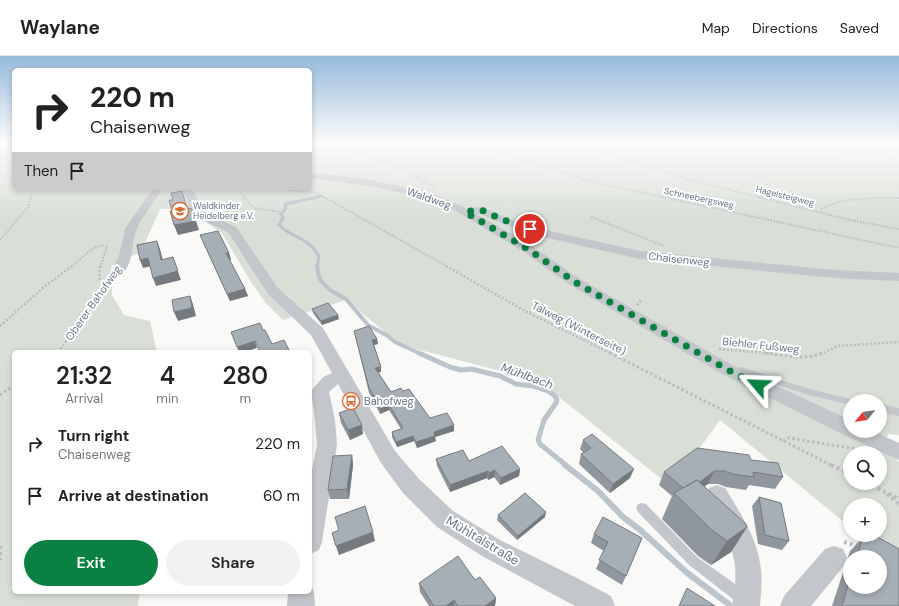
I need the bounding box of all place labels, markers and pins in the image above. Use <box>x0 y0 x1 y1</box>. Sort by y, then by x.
place label: Waldkinder Heidelberg e.V. <box>193 200 254 222</box>
school or university icon: Waldkinder Heidelberg e.V. <box>170 201 190 221</box>
pin <box>513 212 547 246</box>
bus stop icon: Bahofweg <box>341 391 361 411</box>
place label: Bahofweg <box>364 394 414 408</box>

